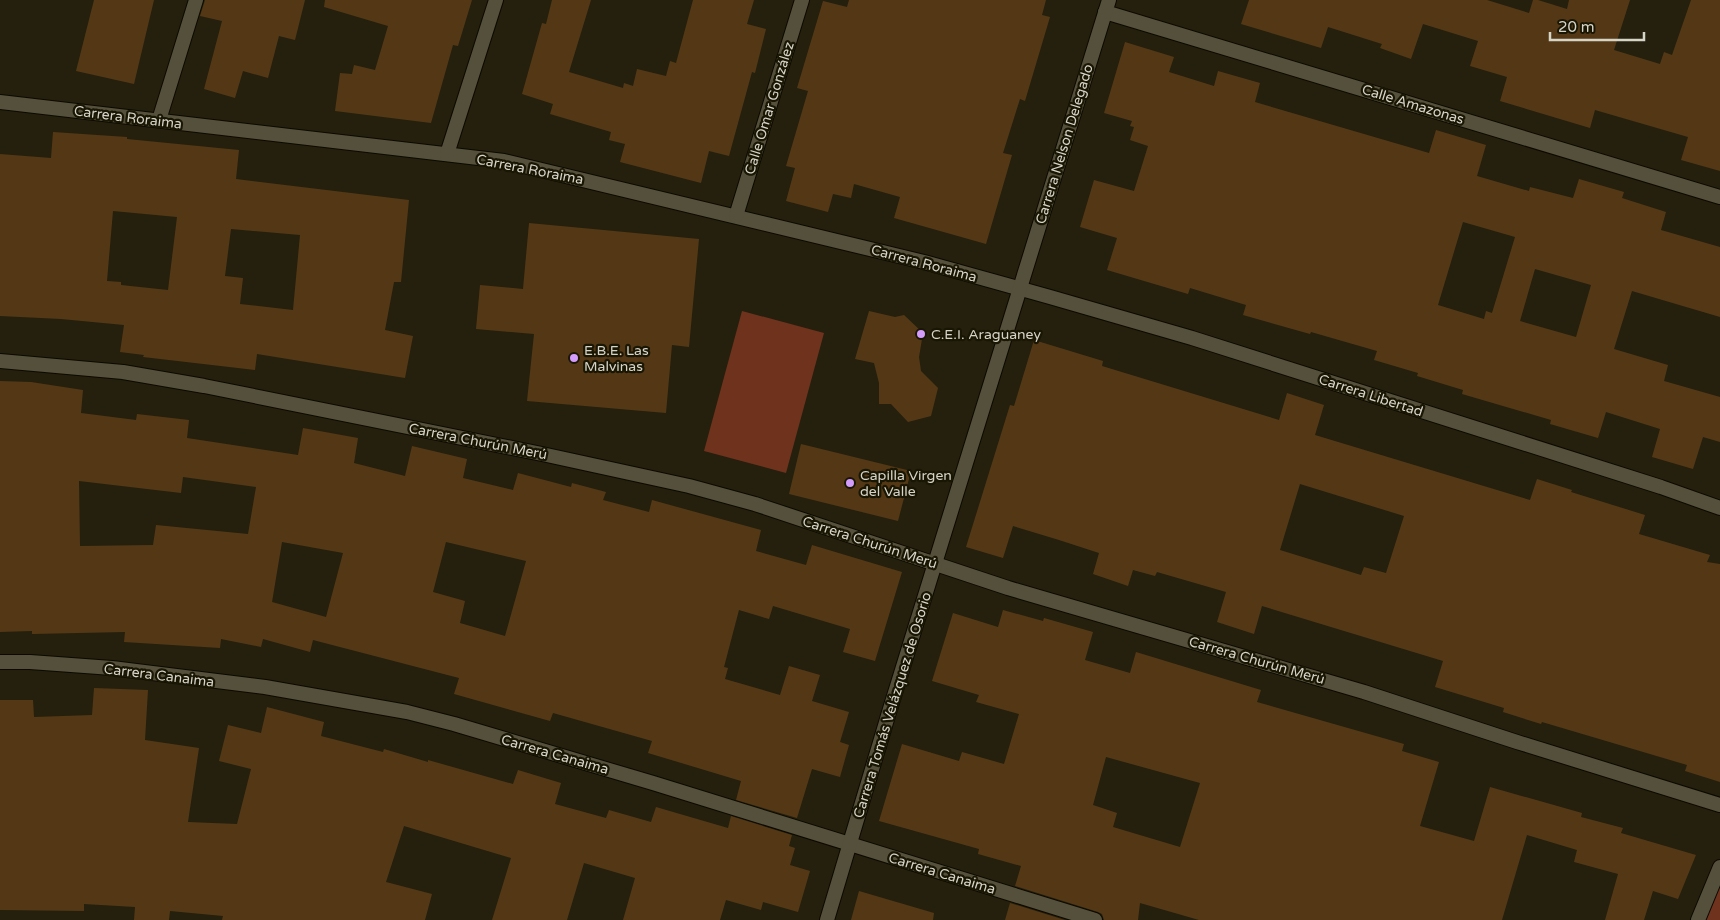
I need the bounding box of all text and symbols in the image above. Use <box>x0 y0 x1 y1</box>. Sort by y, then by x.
scale bar <box>1550 10 1644 42</box>
text: 20 m <box>1558 18 1595 36</box>
street label: Calle Omar González <box>741 40 798 177</box>
street label: Carrera Nelson Delegado <box>1032 62 1097 226</box>
street label: Calle Amazonas <box>1360 81 1466 128</box>
street label: Carrera Roraima <box>73 102 183 133</box>
street label: Carrera Roraima <box>475 151 585 188</box>
street label: Carrera Roraima <box>869 241 979 286</box>
place label: C.E.I. Araguaney <box>931 326 1041 343</box>
marker: C.E.I. Araguaney <box>915 328 927 340</box>
place label: E.B.E. Las Malvinas <box>584 342 649 375</box>
marker: E.B.E. Las Malvinas <box>568 352 580 364</box>
street label: Carrera Libertad <box>1317 371 1425 420</box>
street label: Carrera Churún Merú <box>407 420 549 463</box>
place label: Capilla Virgen del Valle <box>860 467 952 500</box>
marker: Capilla Virgen del Valle <box>844 477 856 489</box>
street label: Carrera Churún Merú <box>800 513 939 572</box>
street label: Carrera Tomás Velázquez de Osorio <box>850 590 935 820</box>
street label: Carrera Churún Merú <box>1187 633 1327 688</box>
street label: Carrera Canaima <box>103 660 215 691</box>
street label: Carrera Canaima <box>499 731 611 778</box>
street label: Carrera Canaima <box>886 849 997 898</box>

